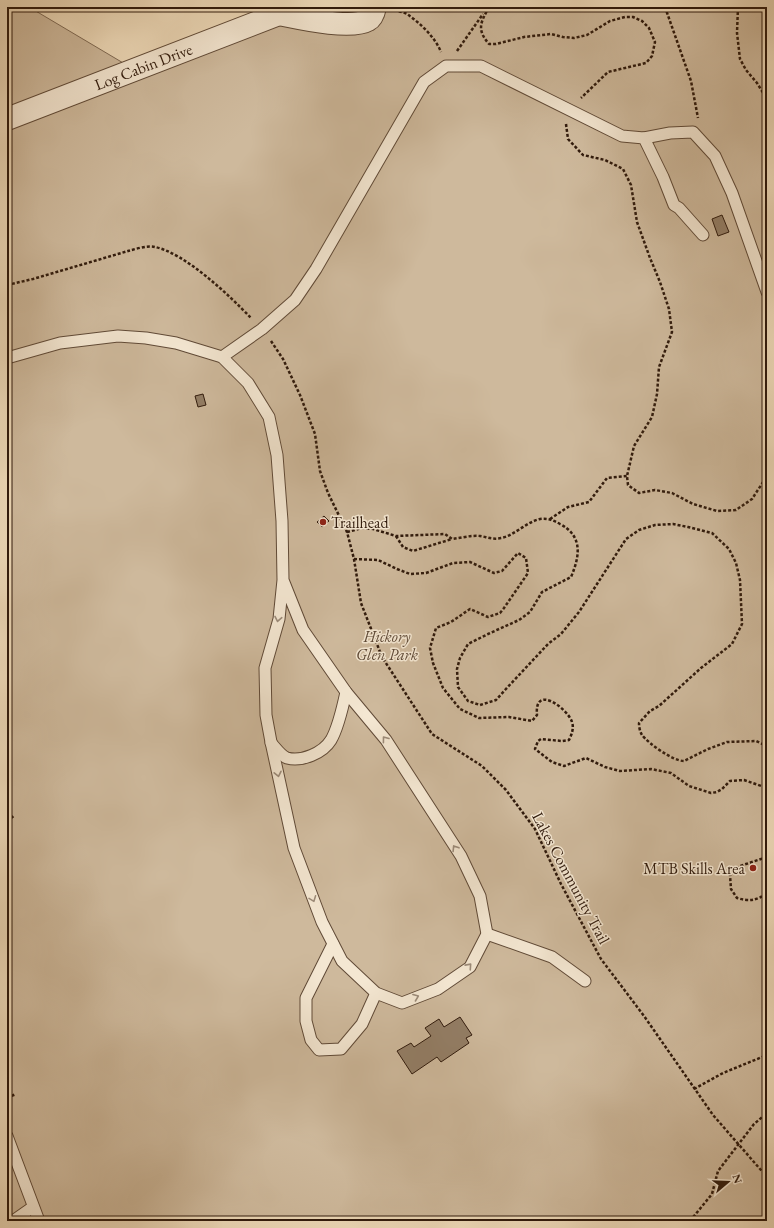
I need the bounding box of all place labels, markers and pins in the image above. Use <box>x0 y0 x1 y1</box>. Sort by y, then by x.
place label: Trailhead <box>331 512 389 533</box>
marker: Trailhead <box>318 517 328 527</box>
place label: MTB Skills Area <box>643 858 746 879</box>
marker: MTB Skills Area <box>748 863 758 873</box>

